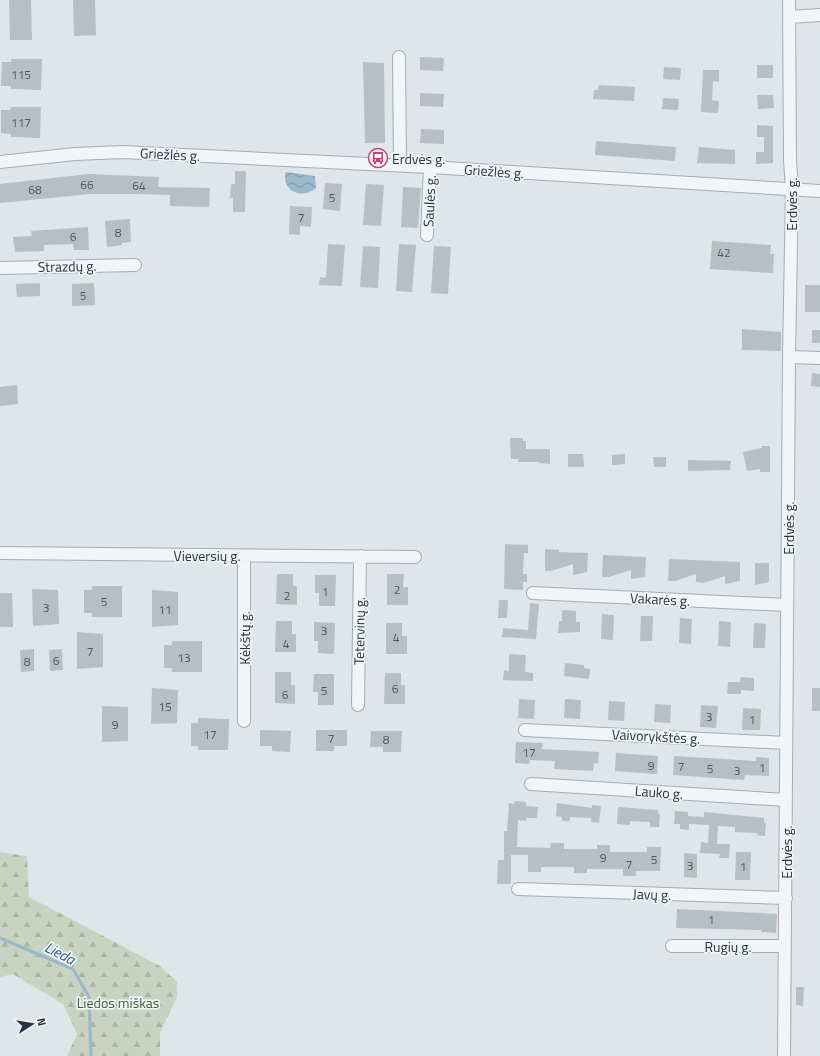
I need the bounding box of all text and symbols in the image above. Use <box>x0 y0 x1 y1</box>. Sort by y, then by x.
house number: 115 <box>11 65 31 84</box>
house number: 117 <box>11 113 31 132</box>
street label: Griežlės g. <box>139 142 201 166</box>
bus stop icon: Erdvės g. <box>367 147 389 169</box>
place label: Erdvės g. <box>392 148 445 169</box>
street label: Griežlės g. <box>463 158 525 184</box>
street label: Saulės g. <box>417 174 441 228</box>
house number: 66 <box>80 175 94 194</box>
house number: 64 <box>132 176 146 195</box>
street label: Erdvės g. <box>781 177 802 231</box>
house number: 68 <box>28 180 42 199</box>
house number: 5 <box>329 188 336 207</box>
house number: 7 <box>298 208 304 227</box>
house number: 8 <box>115 223 122 242</box>
house number: 6 <box>70 227 77 246</box>
house number: 42 <box>717 243 731 262</box>
street label: Strazdų g. <box>37 255 97 277</box>
house number: 5 <box>80 286 87 305</box>
street label: Erdvės g. <box>778 501 799 555</box>
street label: Vieversių g. <box>173 545 241 566</box>
house number: 2 <box>394 580 400 599</box>
house number: 1 <box>322 582 328 601</box>
house number: 2 <box>284 586 290 605</box>
street label: Vakarės g. <box>629 587 691 611</box>
house number: 5 <box>101 592 108 611</box>
street label: Tetervinų g. <box>348 597 370 665</box>
house number: 3 <box>43 598 49 617</box>
house number: 11 <box>158 600 172 619</box>
street label: Kėkštų g. <box>234 611 255 665</box>
house number: 3 <box>321 621 327 640</box>
house number: 4 <box>393 628 400 647</box>
house number: 4 <box>283 634 290 653</box>
house number: 7 <box>87 642 93 661</box>
house number: 13 <box>177 648 191 667</box>
house number: 6 <box>53 651 60 670</box>
house number: 8 <box>24 652 31 671</box>
house number: 6 <box>392 679 399 698</box>
house number: 5 <box>321 681 328 700</box>
house number: 6 <box>282 685 289 704</box>
house number: 15 <box>158 697 172 716</box>
house number: 3 <box>706 707 712 726</box>
house number: 1 <box>749 710 755 729</box>
house number: 9 <box>112 715 119 734</box>
street label: Vaivorykštės g. <box>611 723 701 749</box>
house number: 17 <box>203 725 217 744</box>
house number: 7 <box>328 729 334 748</box>
house number: 8 <box>383 730 390 749</box>
house number: 17 <box>522 743 536 762</box>
house number: 9 <box>648 756 655 775</box>
house number: 7 <box>678 757 684 776</box>
house number: 1 <box>759 758 765 777</box>
house number: 5 <box>707 759 714 778</box>
house number: 3 <box>734 761 740 780</box>
street label: Lauko g. <box>634 780 684 804</box>
street label: Erdvės g. <box>776 825 797 879</box>
house number: 9 <box>600 848 607 867</box>
house number: 5 <box>651 850 658 869</box>
house number: 7 <box>626 855 632 874</box>
house number: 3 <box>687 856 693 875</box>
house number: 1 <box>740 857 746 876</box>
street label: Javų g. <box>632 883 672 905</box>
house number: 1 <box>708 910 714 929</box>
water label: Lieda <box>41 936 81 971</box>
street label: Rugių g. <box>704 936 752 957</box>
park label: Liedos miškas <box>77 992 159 1013</box>
north arrow <box>12 1004 52 1044</box>
text: N <box>33 1017 50 1027</box>

